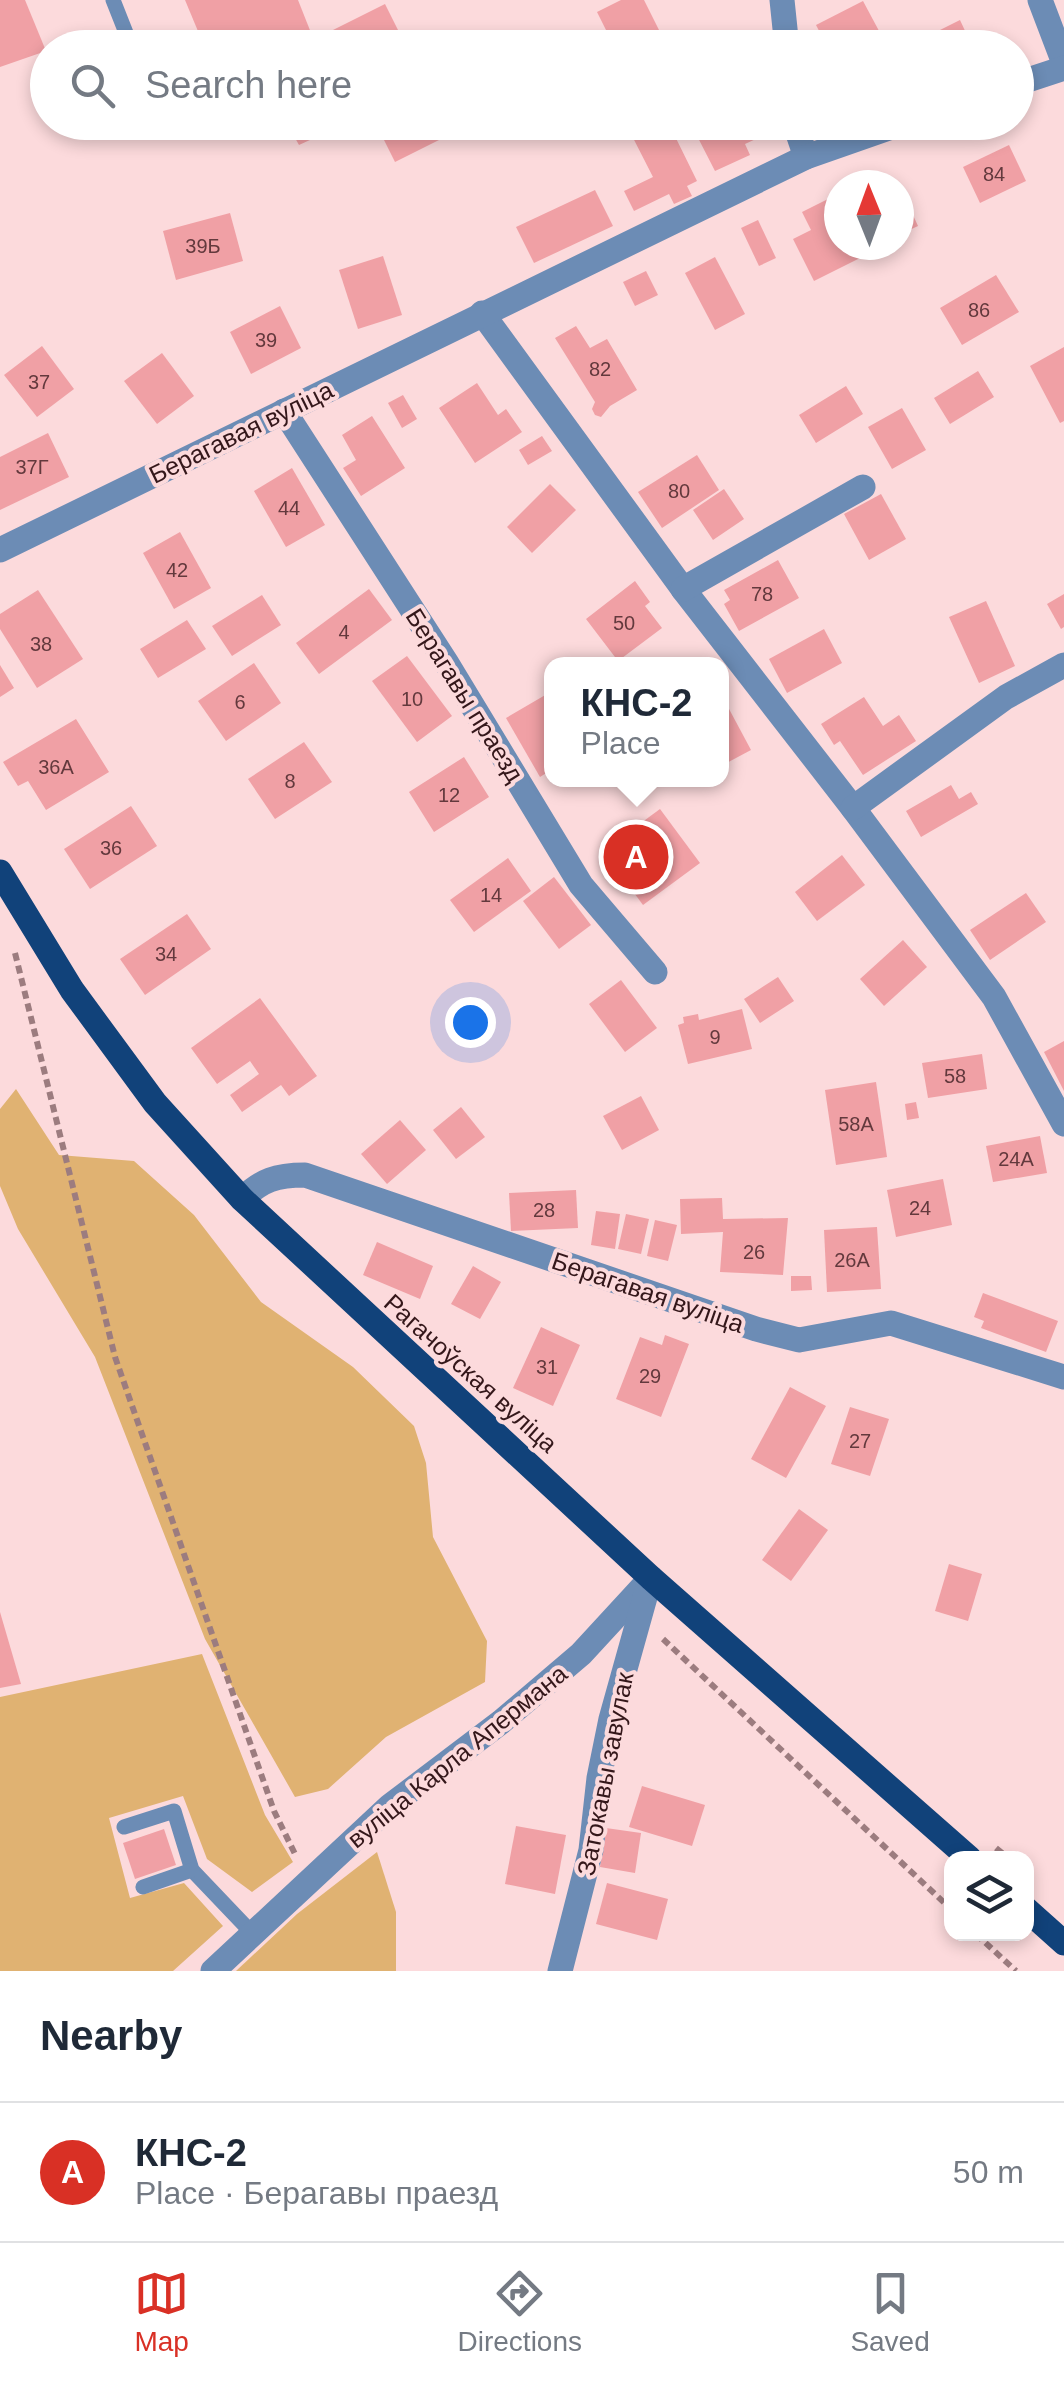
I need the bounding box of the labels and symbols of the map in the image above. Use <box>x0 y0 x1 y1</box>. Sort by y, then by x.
house number: 84 <box>983 163 1005 185</box>
north arrow <box>824 170 914 260</box>
house number: 39Б <box>185 235 221 257</box>
house number: 86 <box>968 299 990 321</box>
house number: 39 <box>255 329 277 351</box>
house number: 82 <box>589 358 611 380</box>
house number: 37 <box>28 371 50 393</box>
street label: Берагавая вуліца <box>145 375 338 489</box>
house number: 37Г <box>15 456 49 478</box>
house number: 80 <box>668 480 690 502</box>
house number: 44 <box>278 497 300 519</box>
house number: 42 <box>166 559 188 581</box>
house number: 78 <box>751 583 773 605</box>
street label: Берагавы праезд <box>400 603 530 787</box>
house number: 50 <box>613 612 635 634</box>
house number: 4 <box>338 621 350 643</box>
house number: 38 <box>30 633 52 655</box>
house number: 10 <box>401 688 423 710</box>
house number: 6 <box>234 691 246 713</box>
house number: 36А <box>38 756 74 778</box>
house number: 8 <box>284 770 296 792</box>
house number: 12 <box>438 784 460 806</box>
pin: A <box>604 820 668 894</box>
house number: 36 <box>100 837 122 859</box>
house number: 14 <box>480 884 502 906</box>
house number: 34 <box>155 943 177 965</box>
your location <box>445 997 496 1048</box>
house number: 9 <box>709 1026 721 1048</box>
house number: 58 <box>944 1065 966 1087</box>
house number: 58А <box>838 1113 874 1135</box>
house number: 24А <box>998 1148 1034 1170</box>
house number: 24 <box>909 1197 931 1219</box>
house number: 28 <box>533 1199 555 1221</box>
house number: 26 <box>743 1241 765 1263</box>
street label: Берагавая вуліца <box>548 1246 748 1338</box>
house number: 26А <box>834 1249 870 1271</box>
street label: Рагачоўская вуліца <box>379 1288 563 1458</box>
house number: 31 <box>536 1356 558 1378</box>
house number: 29 <box>639 1365 661 1387</box>
house number: 27 <box>849 1430 871 1452</box>
street label: вуліца Карла Апермана <box>342 1659 572 1853</box>
street label: Затокавы завулак <box>572 1669 639 1878</box>

